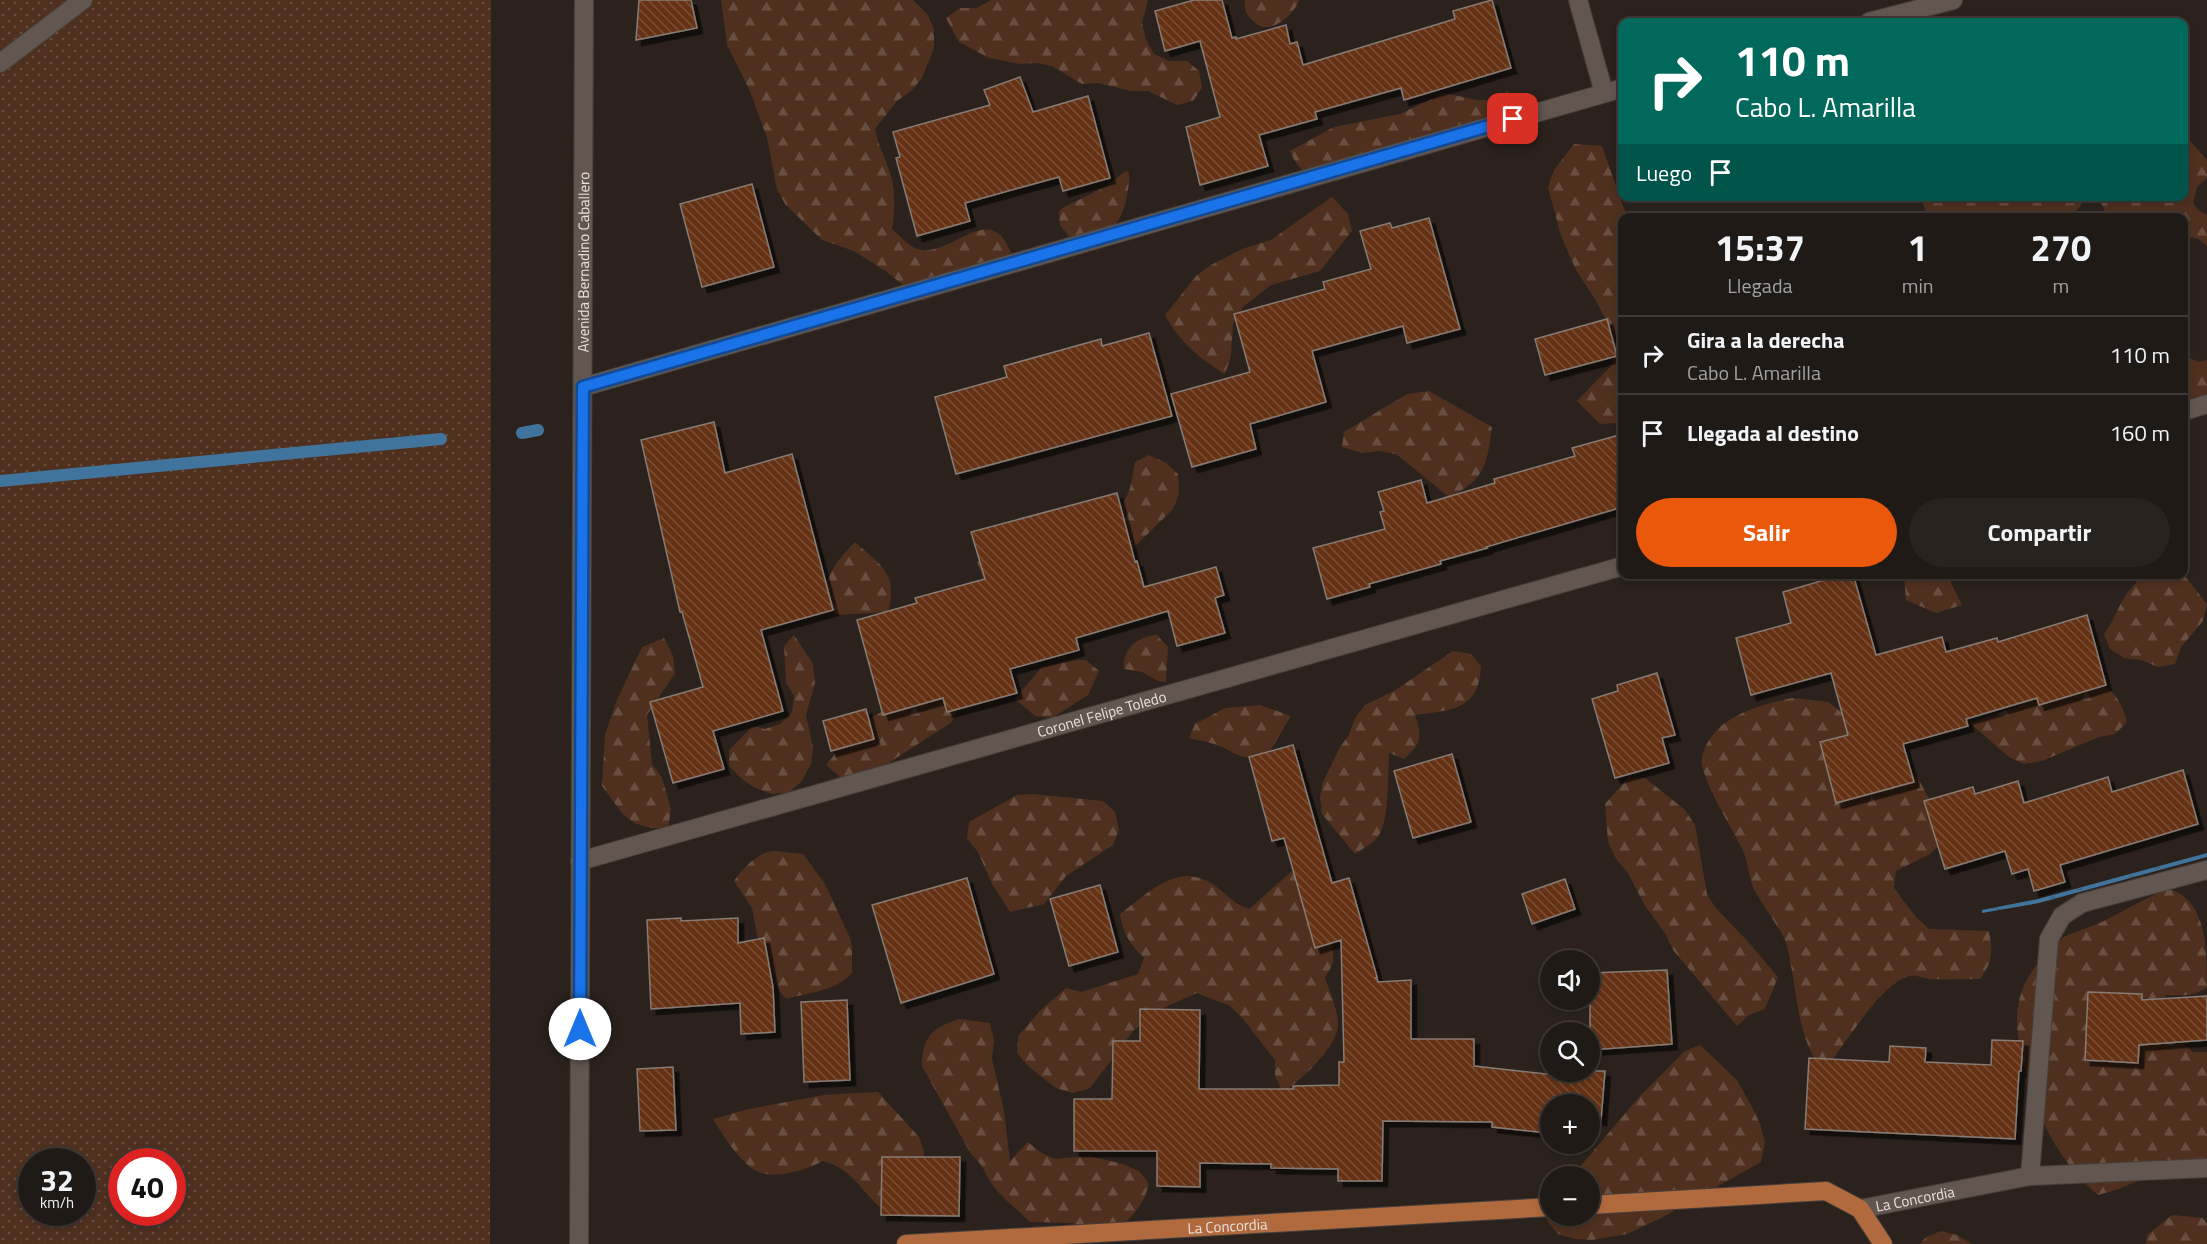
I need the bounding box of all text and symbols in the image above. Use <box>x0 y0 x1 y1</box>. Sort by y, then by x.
text: 110 m <box>1735 28 1850 92</box>
icon: right <box>1636 42 1714 120</box>
text: Cabo L. Amarilla <box>1735 86 1916 127</box>
pin <box>1487 93 1538 144</box>
icon: arrive <box>1496 102 1529 135</box>
text: Luego <box>1636 156 1692 190</box>
icon: arrive <box>1704 156 1737 189</box>
street label: Avenida Bernadino Caballero <box>571 172 595 352</box>
text: 15:37 <box>1715 220 1805 275</box>
text: 1 <box>1908 220 1928 275</box>
text: 270 <box>2031 220 2091 275</box>
text: Llegada <box>1727 270 1792 301</box>
text: min <box>1902 270 1934 301</box>
text: m <box>2052 270 2069 301</box>
text: Gira a la derecha <box>1687 323 1844 357</box>
text: 110 m <box>2110 338 2170 372</box>
icon: right <box>1636 339 1669 372</box>
text: Cabo L. Amarilla <box>1687 357 1821 388</box>
text: Llegada al destino <box>1687 416 1859 450</box>
text: 160 m <box>2110 416 2170 450</box>
icon: arrive <box>1636 417 1669 450</box>
button: Salir <box>1636 498 1897 567</box>
button: Compartir <box>1909 498 2170 567</box>
street label: Coronel Felipe Toledo <box>1034 684 1169 743</box>
map controls <box>1540 950 1600 1226</box>
button: sound <box>1540 950 1600 1010</box>
position arrow <box>548 997 612 1061</box>
button: search <box>1540 1022 1600 1082</box>
button: + <box>1540 1094 1600 1154</box>
speed limit sign: 40 <box>108 1148 186 1226</box>
text: 32 <box>40 1157 74 1203</box>
button: − <box>1540 1166 1600 1226</box>
street label: La Concordia <box>1873 1179 1957 1217</box>
text: km/h <box>40 1191 74 1214</box>
street label: La Concordia <box>1187 1212 1269 1239</box>

